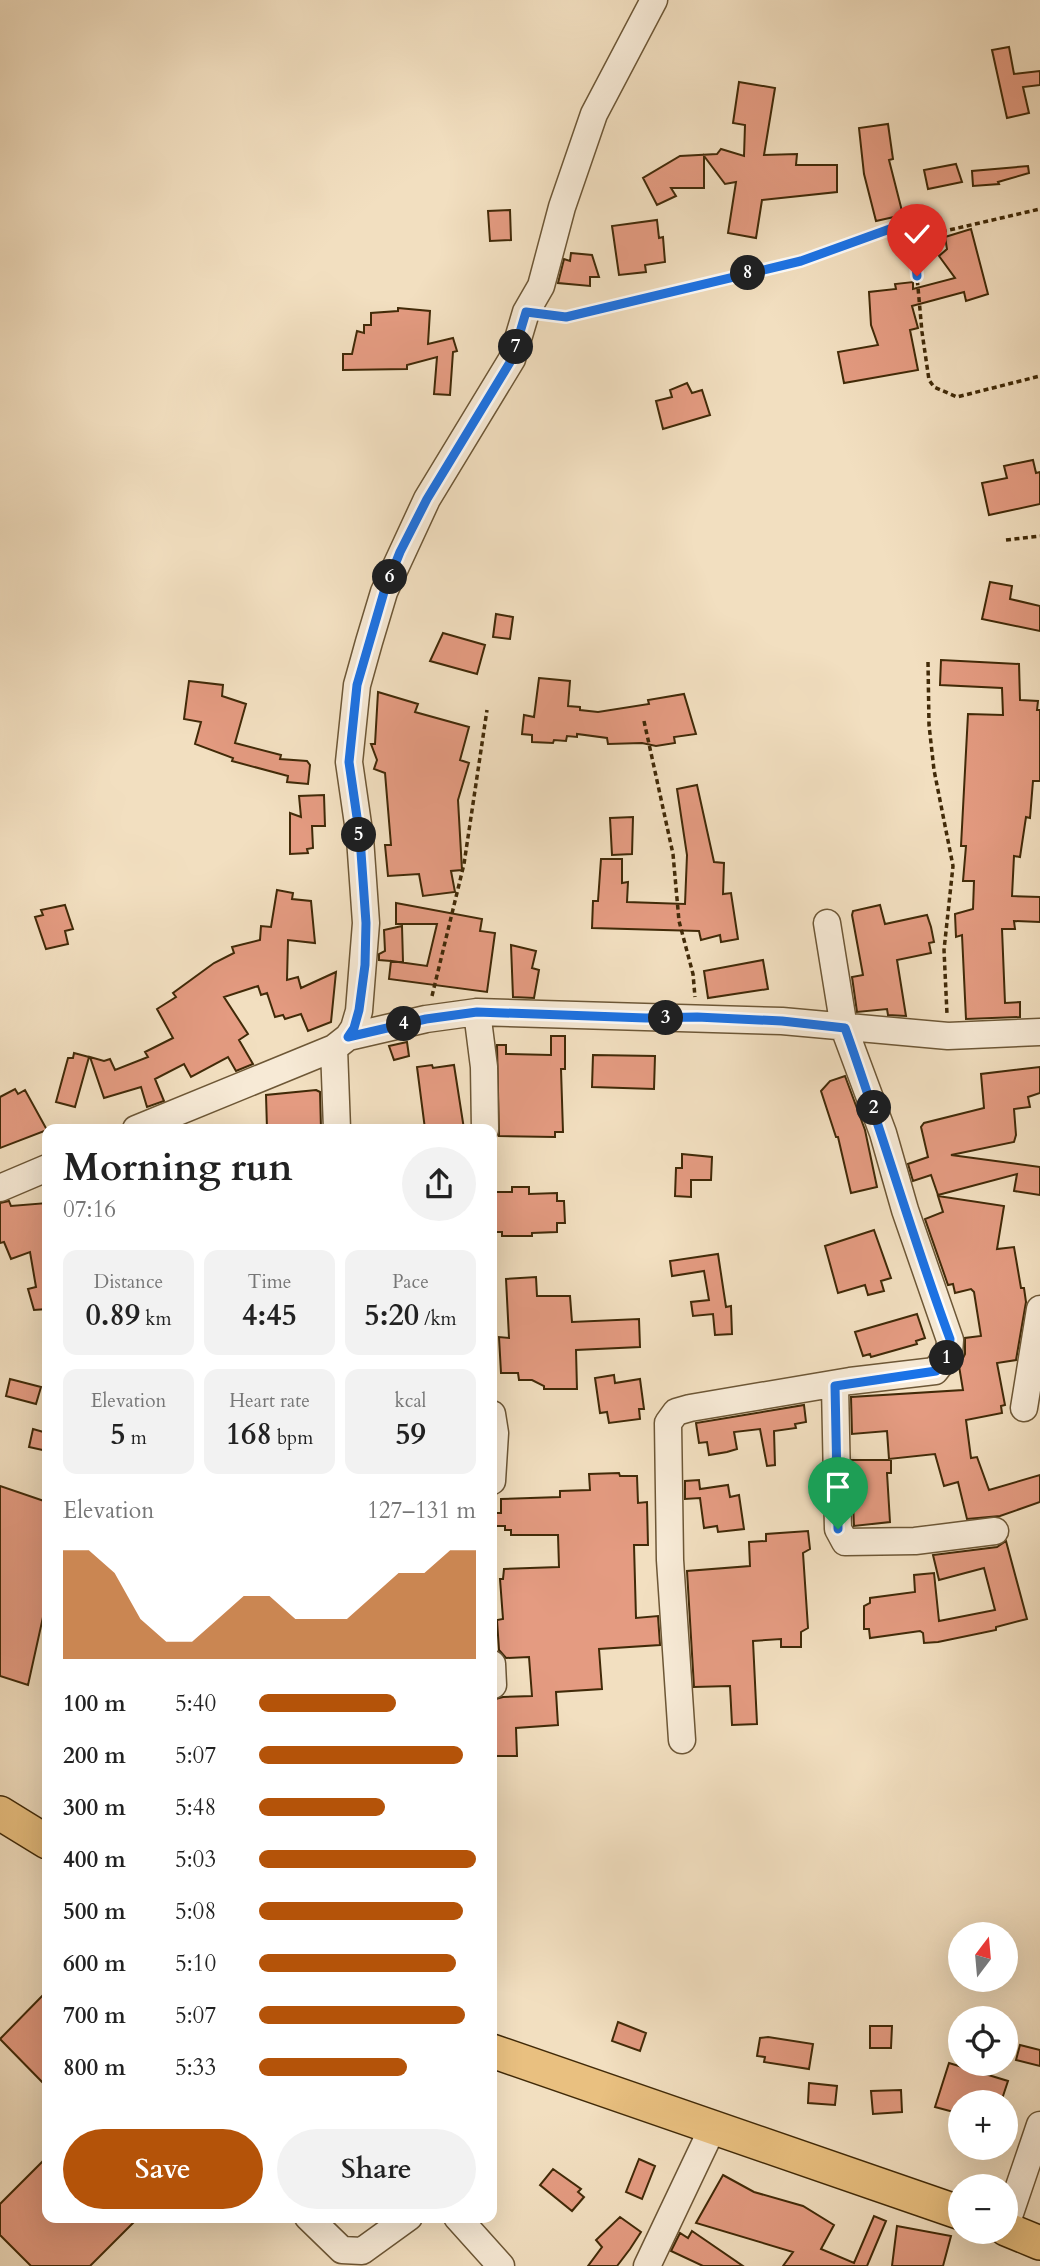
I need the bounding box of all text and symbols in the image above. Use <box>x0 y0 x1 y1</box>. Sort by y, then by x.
pin <box>887 204 947 276</box>
icon: check <box>898 215 936 253</box>
pin: 8 <box>730 256 766 290</box>
text: 8 <box>743 259 752 285</box>
pin: 7 <box>498 330 534 364</box>
text: 7 <box>511 333 520 359</box>
pin: 6 <box>372 560 408 594</box>
text: 6 <box>385 563 394 589</box>
pin: 5 <box>342 818 376 852</box>
text: 5 <box>354 821 363 847</box>
pin: 3 <box>648 1000 684 1036</box>
text: 3 <box>661 1004 670 1030</box>
pin: 4 <box>386 1006 422 1042</box>
text: 4 <box>399 1010 408 1036</box>
pin: 2 <box>856 1090 892 1126</box>
text: 2 <box>869 1094 878 1120</box>
text: Morning run <box>63 1142 293 1194</box>
button: share <box>402 1147 476 1221</box>
text: 07:16 <box>63 1194 116 1225</box>
text: Distance <box>94 1269 163 1295</box>
text: Time <box>248 1269 291 1295</box>
text: Pace <box>392 1269 429 1295</box>
text: 0.89 <box>85 1295 140 1336</box>
text: 4:45 <box>242 1295 297 1336</box>
text: 5:20 <box>364 1295 419 1336</box>
text: km <box>140 1306 172 1332</box>
text: /km <box>419 1306 457 1332</box>
pin: 1 <box>930 1340 964 1376</box>
text: 1 <box>942 1344 951 1370</box>
text: Elevation <box>91 1388 166 1414</box>
text: Heart rate <box>229 1388 310 1414</box>
text: kcal <box>395 1388 426 1414</box>
text: 5 <box>110 1414 126 1455</box>
text: 168 <box>226 1414 272 1455</box>
text: 59 <box>395 1414 426 1455</box>
text: m <box>126 1425 147 1451</box>
text: bpm <box>272 1425 313 1451</box>
pin <box>808 1457 868 1529</box>
icon: arrive <box>819 1468 857 1506</box>
text: Elevation <box>63 1495 154 1526</box>
text: 127–131 m <box>367 1495 476 1526</box>
text: 100 m <box>63 1688 126 1719</box>
text: 5:40 <box>175 1688 216 1719</box>
text: 200 m <box>63 1740 126 1771</box>
text: 5:07 <box>175 1740 216 1771</box>
text: 300 m <box>63 1792 126 1823</box>
text: 5:48 <box>175 1792 216 1823</box>
text: 400 m <box>63 1844 126 1875</box>
text: 5:03 <box>175 1844 216 1875</box>
text: 500 m <box>63 1896 126 1927</box>
text: 5:08 <box>175 1896 216 1927</box>
north arrow <box>948 1922 1018 1992</box>
map controls <box>948 1922 1018 2244</box>
text: 600 m <box>63 1948 126 1979</box>
text: 5:10 <box>175 1948 216 1979</box>
text: 700 m <box>63 2000 126 2031</box>
text: 5:07 <box>175 2000 216 2031</box>
button: locate <box>948 2006 1018 2076</box>
text: 800 m <box>63 2052 126 2083</box>
text: 5:33 <box>175 2052 216 2083</box>
button: + <box>948 2090 1018 2160</box>
button: Save <box>63 2129 263 2209</box>
button: Share <box>277 2129 476 2209</box>
button: − <box>948 2174 1018 2244</box>

